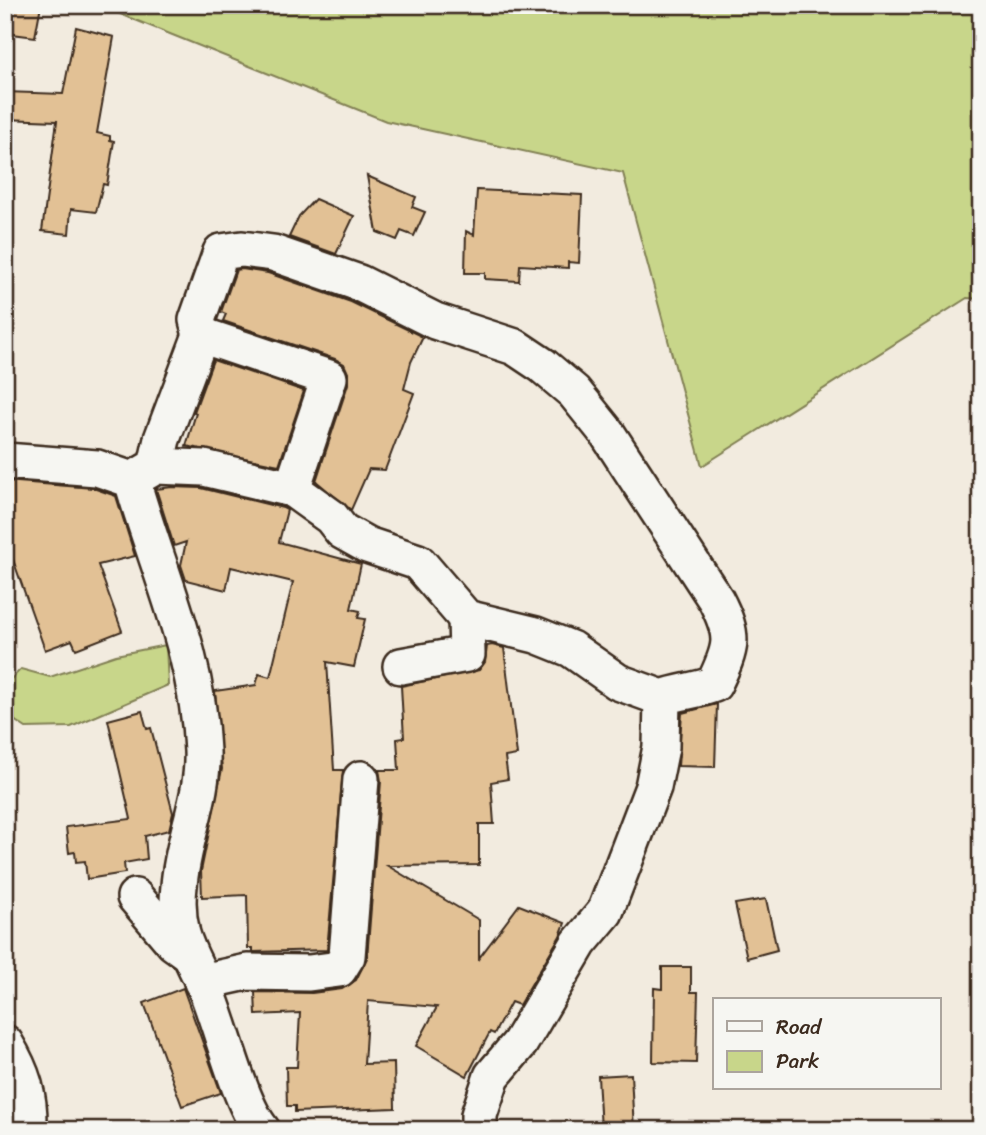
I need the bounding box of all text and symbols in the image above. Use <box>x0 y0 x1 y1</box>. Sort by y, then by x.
legend <box>713 998 940 1090</box>
text: Road <box>776 1008 823 1046</box>
text: Park <box>776 1042 819 1080</box>

